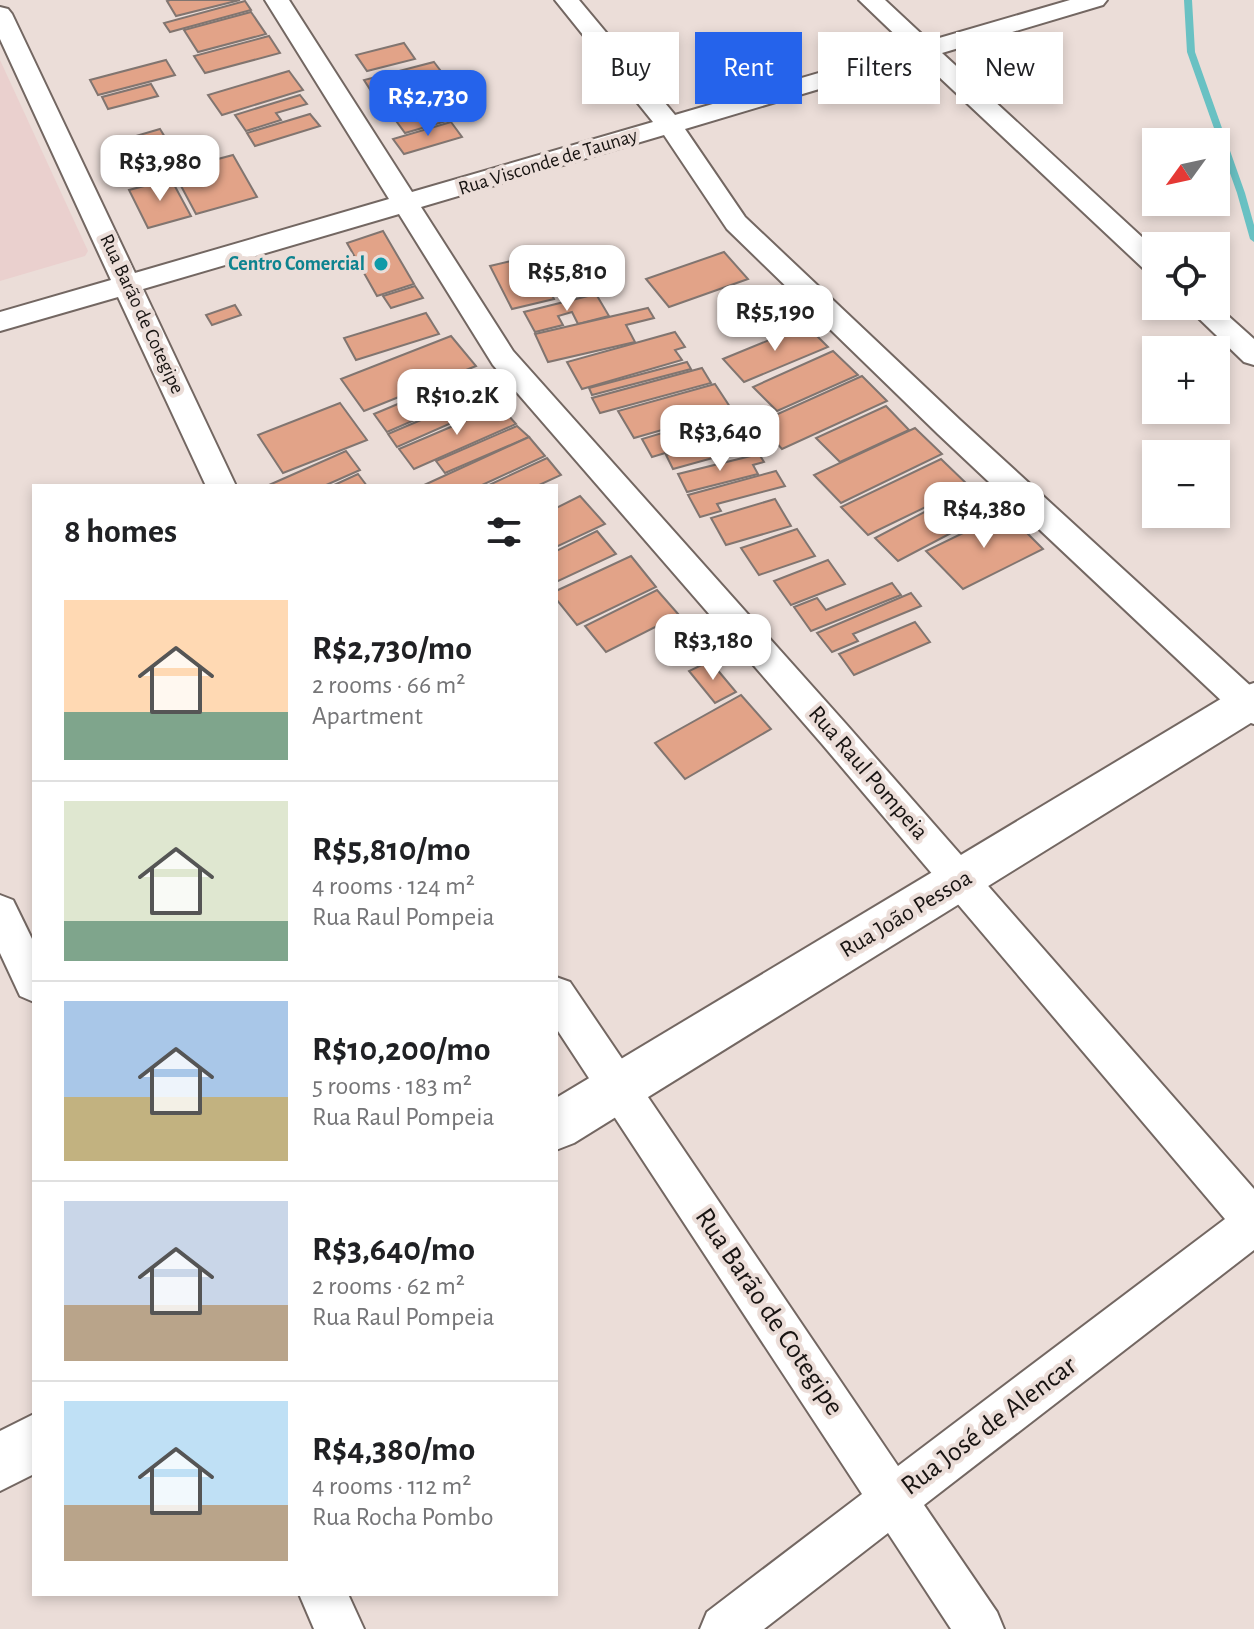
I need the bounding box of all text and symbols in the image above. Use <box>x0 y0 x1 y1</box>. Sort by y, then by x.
chip: Buy <box>582 32 679 104</box>
chip: Rent <box>695 32 802 104</box>
chip: Filters <box>818 32 940 104</box>
chip: New <box>956 32 1063 104</box>
pin: R$2,730 <box>354 70 502 138</box>
text: R$2,730 <box>387 83 469 109</box>
street label: Rua Visconde de Taunay <box>456 125 640 199</box>
north arrow <box>1142 128 1230 216</box>
map controls <box>1142 128 1230 528</box>
pin: R$3,980 <box>86 135 234 203</box>
text: R$3,980 <box>118 148 202 174</box>
street label: Rua Barão de Cotegipe <box>96 231 188 397</box>
button: locate <box>1142 232 1230 320</box>
pin: R$5,810 <box>493 245 641 313</box>
place label: Centro Comercial <box>228 254 365 274</box>
marker: Centro Comercial <box>372 255 390 273</box>
text: R$5,810 <box>527 258 607 284</box>
pin: R$5,190 <box>701 285 849 353</box>
text: R$5,190 <box>735 298 815 324</box>
button: + <box>1142 336 1230 424</box>
pin: R$10.2K <box>383 369 531 437</box>
text: R$10.2K <box>415 382 499 408</box>
pin: R$3,640 <box>646 405 794 473</box>
text: R$3,640 <box>678 418 762 444</box>
button: − <box>1142 440 1230 528</box>
pin: R$4,380 <box>910 482 1058 550</box>
text: R$4,380 <box>942 495 1026 521</box>
icon: filters <box>482 510 526 554</box>
text: 8 homes <box>64 515 177 549</box>
pin: R$3,180 <box>639 614 787 682</box>
text: R$3,180 <box>673 627 753 653</box>
icon: home <box>128 632 224 728</box>
text: R$2,730/mo <box>312 632 472 666</box>
text: 2 rooms · 66 m² <box>312 672 465 698</box>
street label: Rua Raul Pompeia <box>804 702 932 844</box>
text: Apartment <box>312 703 423 729</box>
icon: home <box>128 833 224 929</box>
text: R$5,810/mo <box>312 833 470 867</box>
street label: Rua João Pessoa <box>836 865 976 963</box>
text: 4 rooms · 124 m² <box>312 873 475 899</box>
text: Rua Raul Pompeia <box>312 904 495 930</box>
icon: home <box>128 1033 224 1129</box>
text: R$10,200/mo <box>312 1033 490 1067</box>
text: 5 rooms · 183 m² <box>312 1073 472 1099</box>
text: Rua Raul Pompeia <box>312 1104 495 1130</box>
street label: Rua Barão de Cotegipe <box>689 1203 849 1421</box>
icon: home <box>128 1233 224 1329</box>
text: R$3,640/mo <box>312 1233 475 1267</box>
text: 2 rooms · 62 m² <box>312 1273 465 1299</box>
text: Rua Raul Pompeia <box>312 1304 495 1330</box>
street label: Rua José de Alencar <box>896 1351 1082 1501</box>
icon: home <box>128 1433 224 1529</box>
text: R$4,380/mo <box>312 1433 475 1467</box>
text: 4 rooms · 112 m² <box>312 1473 471 1499</box>
text: Rua Rocha Pombo <box>312 1504 493 1530</box>

